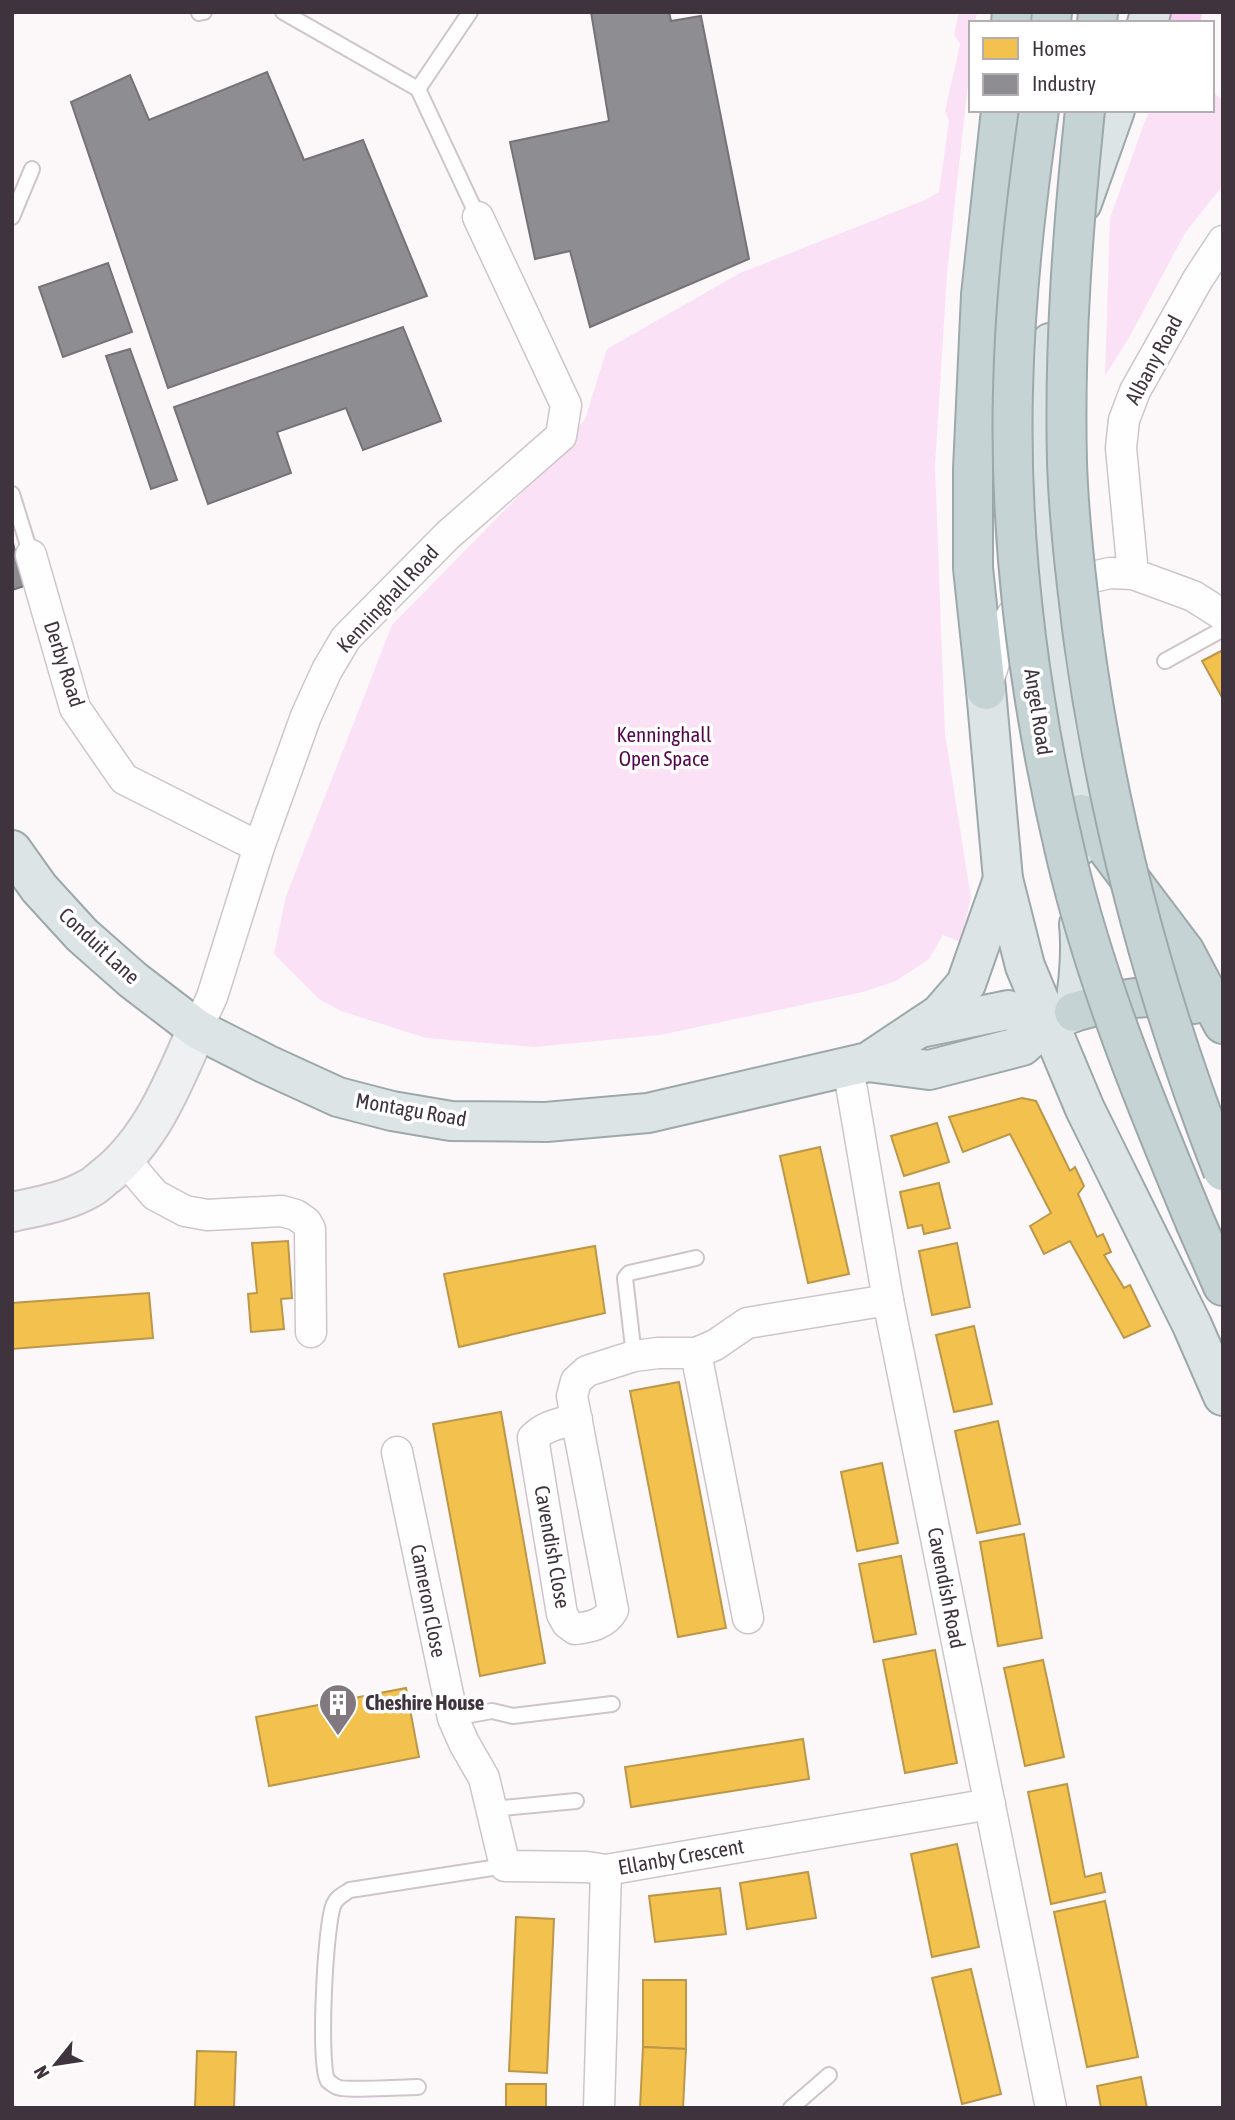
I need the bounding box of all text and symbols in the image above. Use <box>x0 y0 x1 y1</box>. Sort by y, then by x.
legend <box>969 21 1214 112</box>
text: Homes <box>1032 36 1086 60</box>
text: Industry <box>1032 71 1096 95</box>
street label: Albany Road <box>1120 311 1187 408</box>
street label: Kenninghall Road <box>331 540 443 657</box>
street label: Derby Road <box>40 618 90 710</box>
street label: Angel Road <box>1020 667 1058 757</box>
park label: Kenninghall Open Space <box>617 722 712 770</box>
street label: Conduit Lane <box>55 902 145 988</box>
street label: Montagu Road <box>354 1087 468 1131</box>
street label: Cavendish Close <box>530 1484 576 1610</box>
street label: Cavendish Road <box>923 1525 970 1650</box>
street label: Cameron Close <box>406 1542 452 1659</box>
building icon: Cheshire House <box>317 1682 359 1737</box>
place label: Cheshire House <box>365 1690 484 1714</box>
street label: Ellanby Crescent <box>616 1833 746 1879</box>
north arrow <box>21 2029 91 2099</box>
text: N <box>29 2062 54 2083</box>

